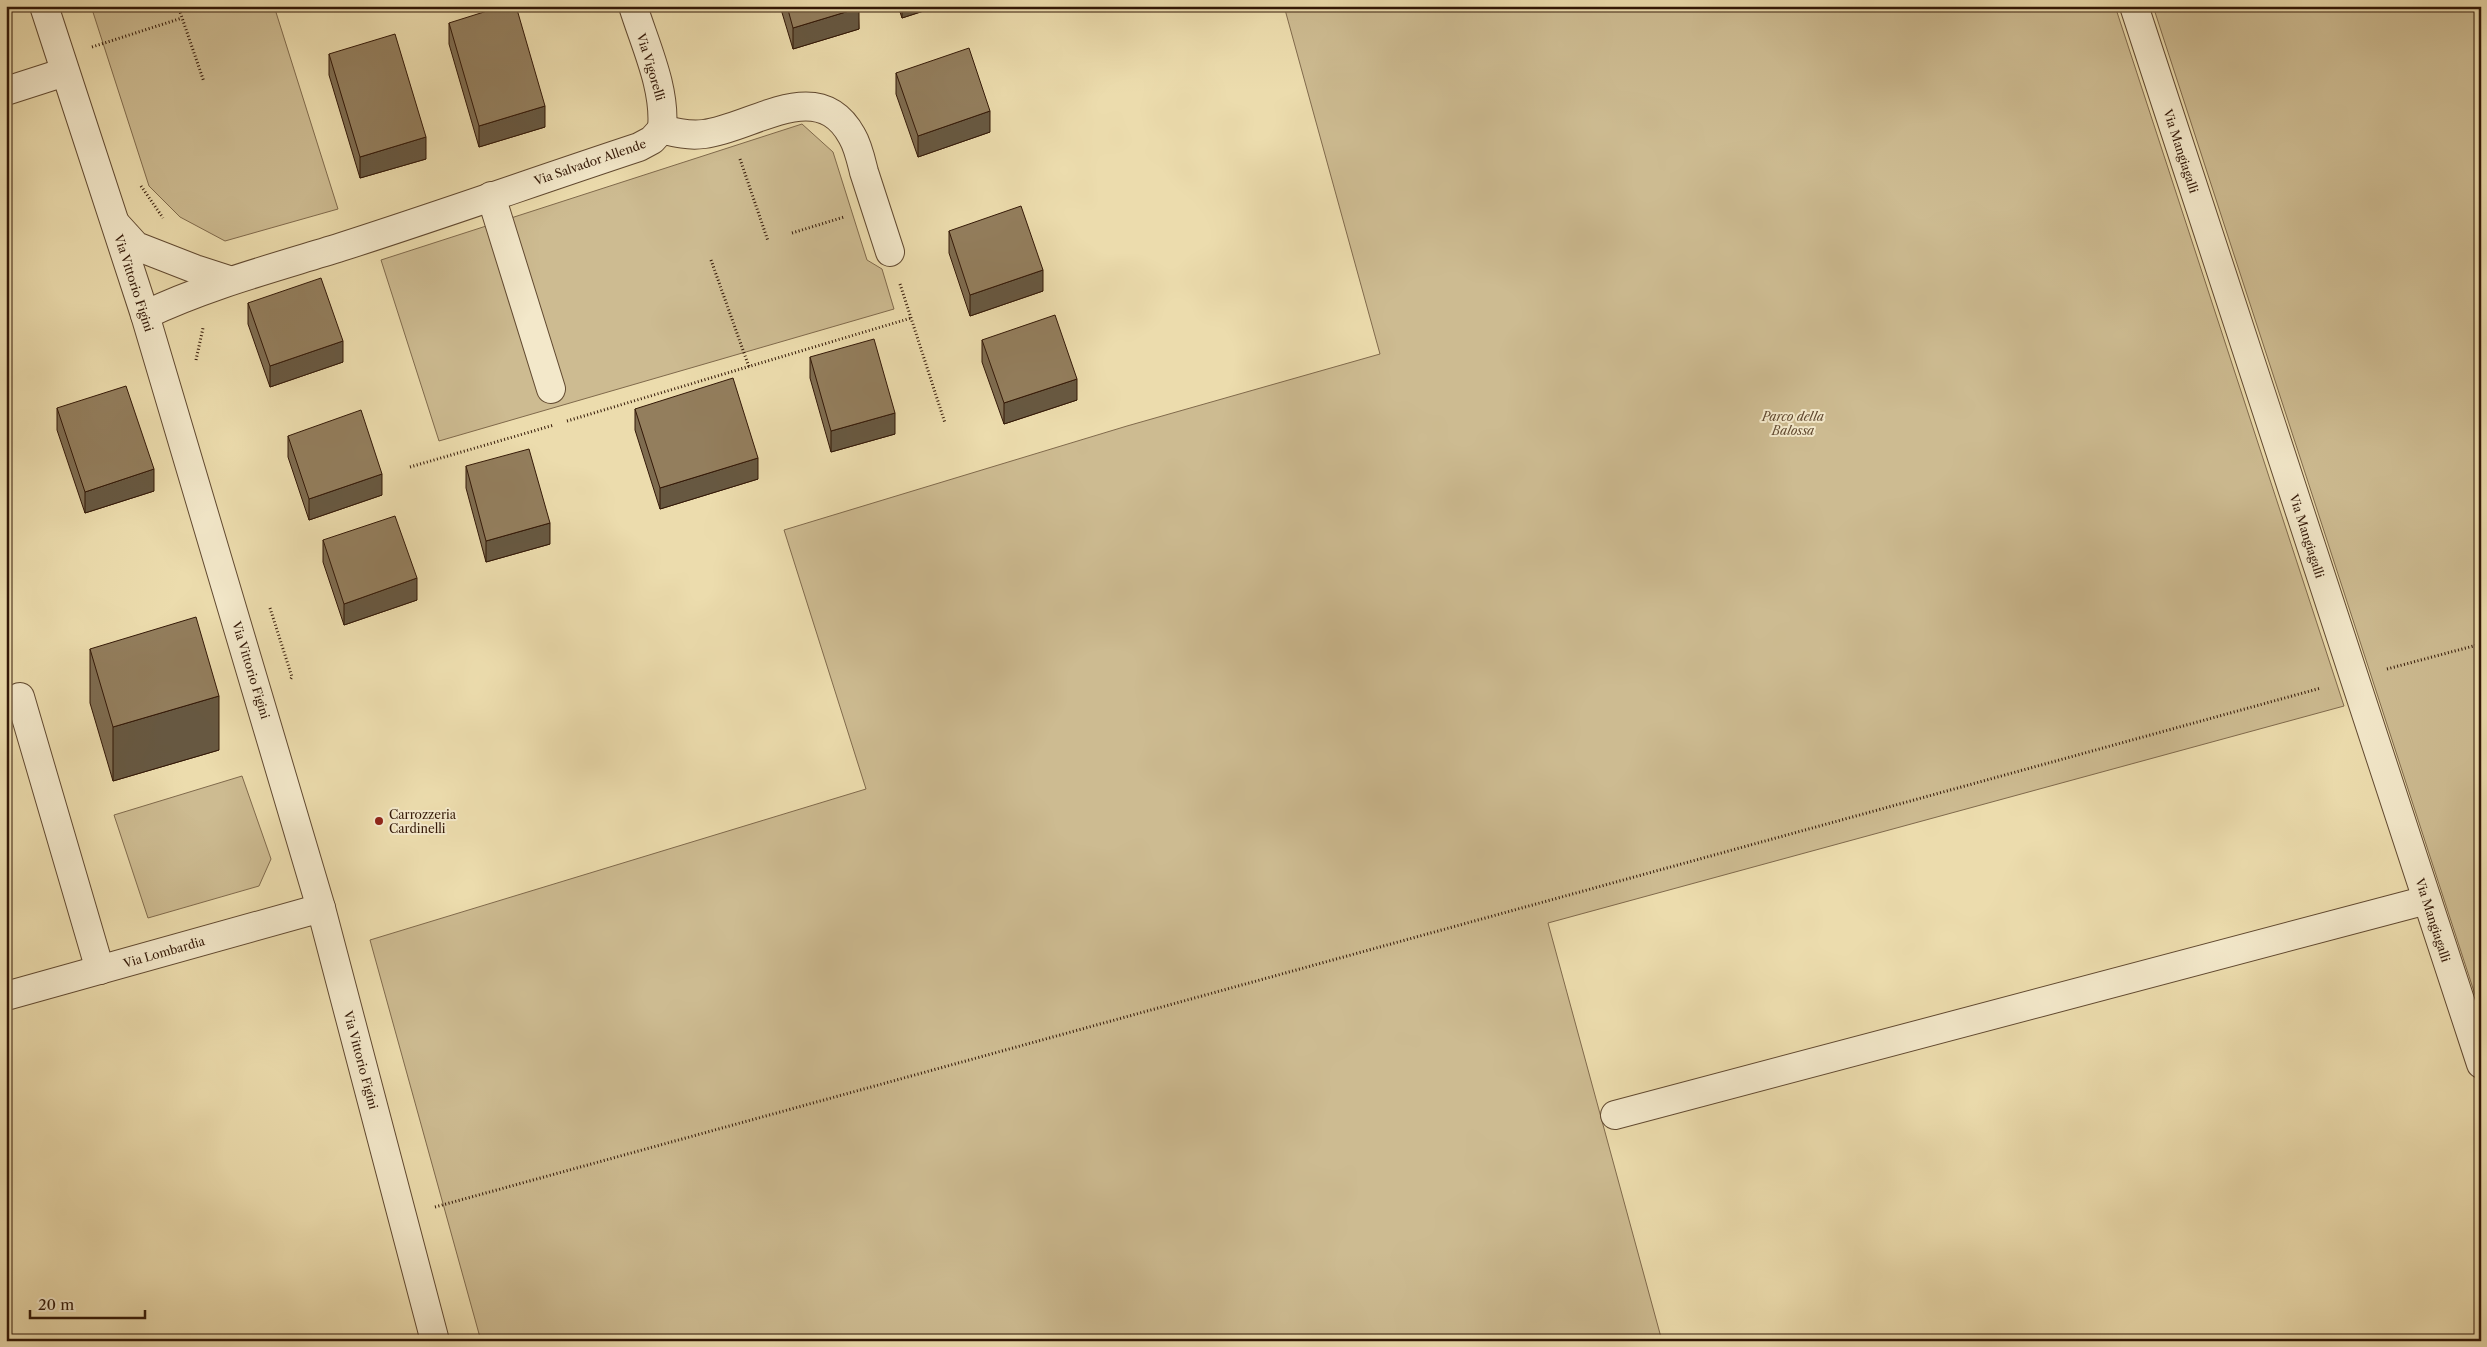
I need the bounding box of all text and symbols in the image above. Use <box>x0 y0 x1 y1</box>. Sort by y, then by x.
street label: Via Vigorelli <box>633 31 668 103</box>
street label: Via Mangiagalli <box>2160 106 2202 195</box>
street label: Via Salvador Allende <box>531 136 648 189</box>
street label: Via Vittorio Figini <box>111 232 157 334</box>
park label: Parco della Balossa <box>1761 409 1824 438</box>
street label: Via Mangiagalli <box>2286 491 2328 580</box>
street label: Via Vittorio Figini <box>229 618 273 721</box>
place label: Carrozzeria Cardinelli <box>389 807 457 836</box>
marker: Carrozzeria Cardinelli <box>373 815 385 827</box>
street label: Via Mangiagalli <box>2412 875 2454 964</box>
street label: Via Lombardia <box>121 933 207 971</box>
street label: Via Vittorio Figini <box>340 1008 381 1111</box>
scale bar <box>30 1287 145 1319</box>
text: 20 m <box>38 1295 74 1314</box>

